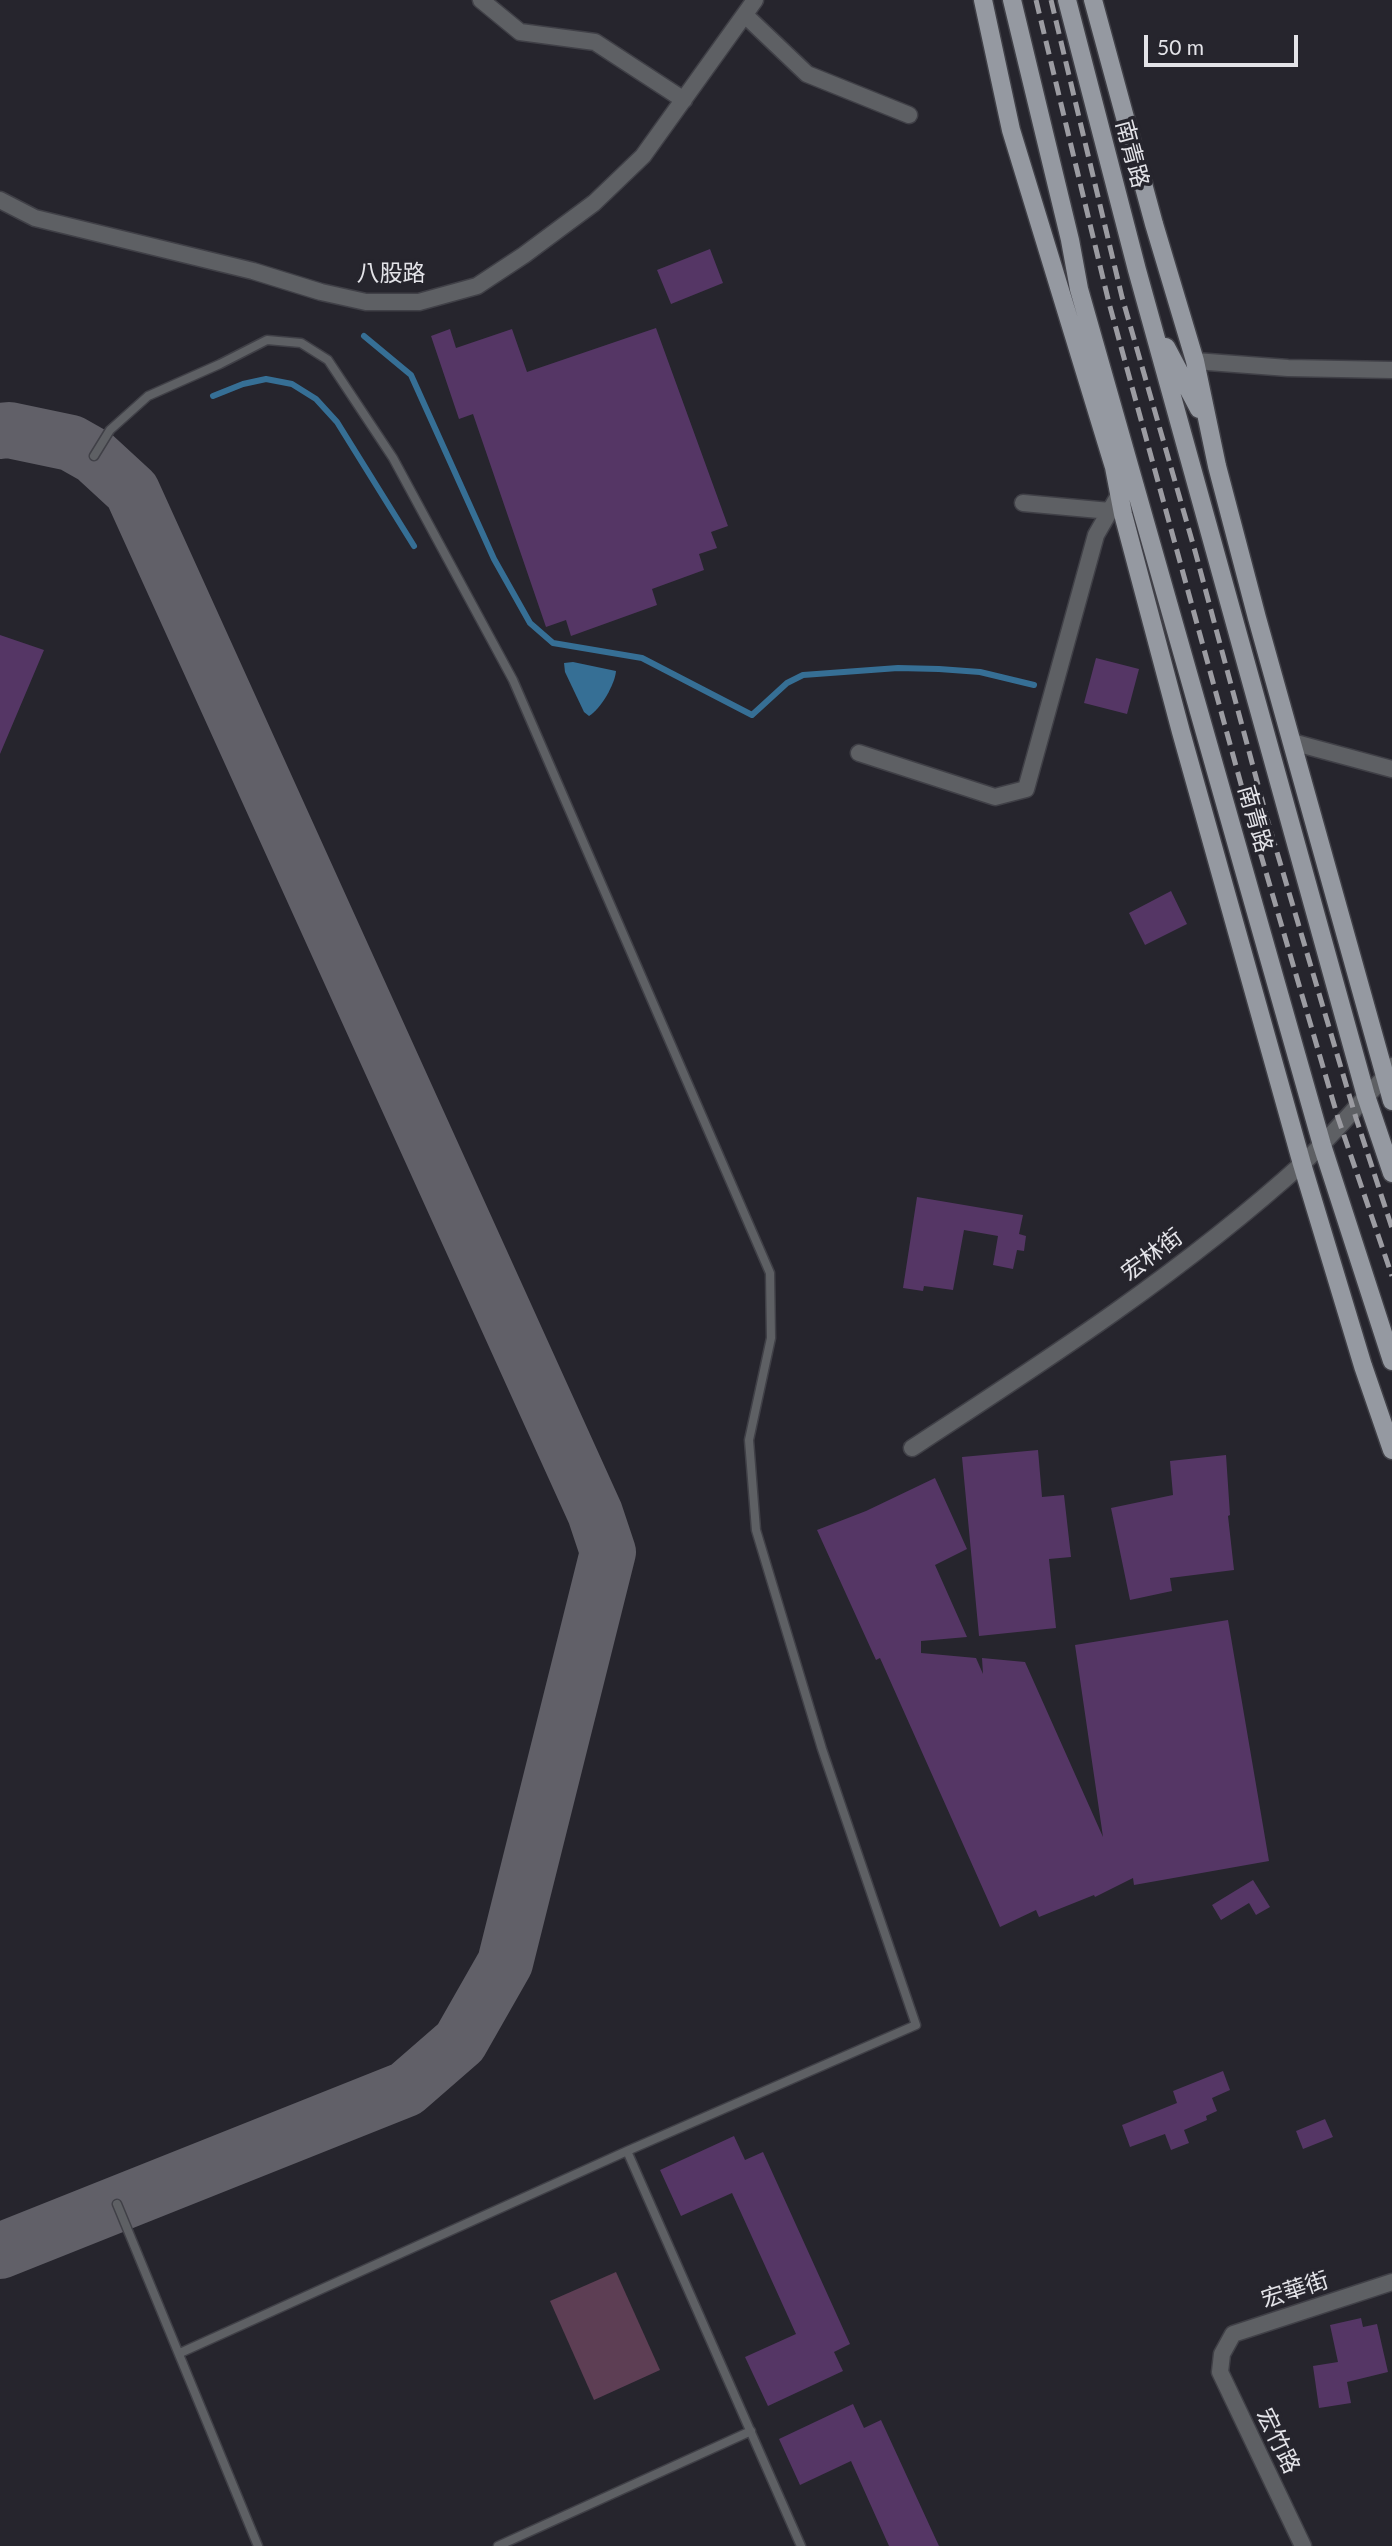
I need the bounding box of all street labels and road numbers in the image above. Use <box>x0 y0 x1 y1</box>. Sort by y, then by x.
street label: 南青路 <box>1110 117 1154 191</box>
street label: 八股路 <box>357 260 425 288</box>
street label: 南青路 <box>1232 782 1278 856</box>
street label: 宏林街 <box>1116 1223 1188 1287</box>
street label: 宏華街 <box>1258 2266 1332 2314</box>
street label: 宏竹路 <box>1250 2404 1306 2478</box>

